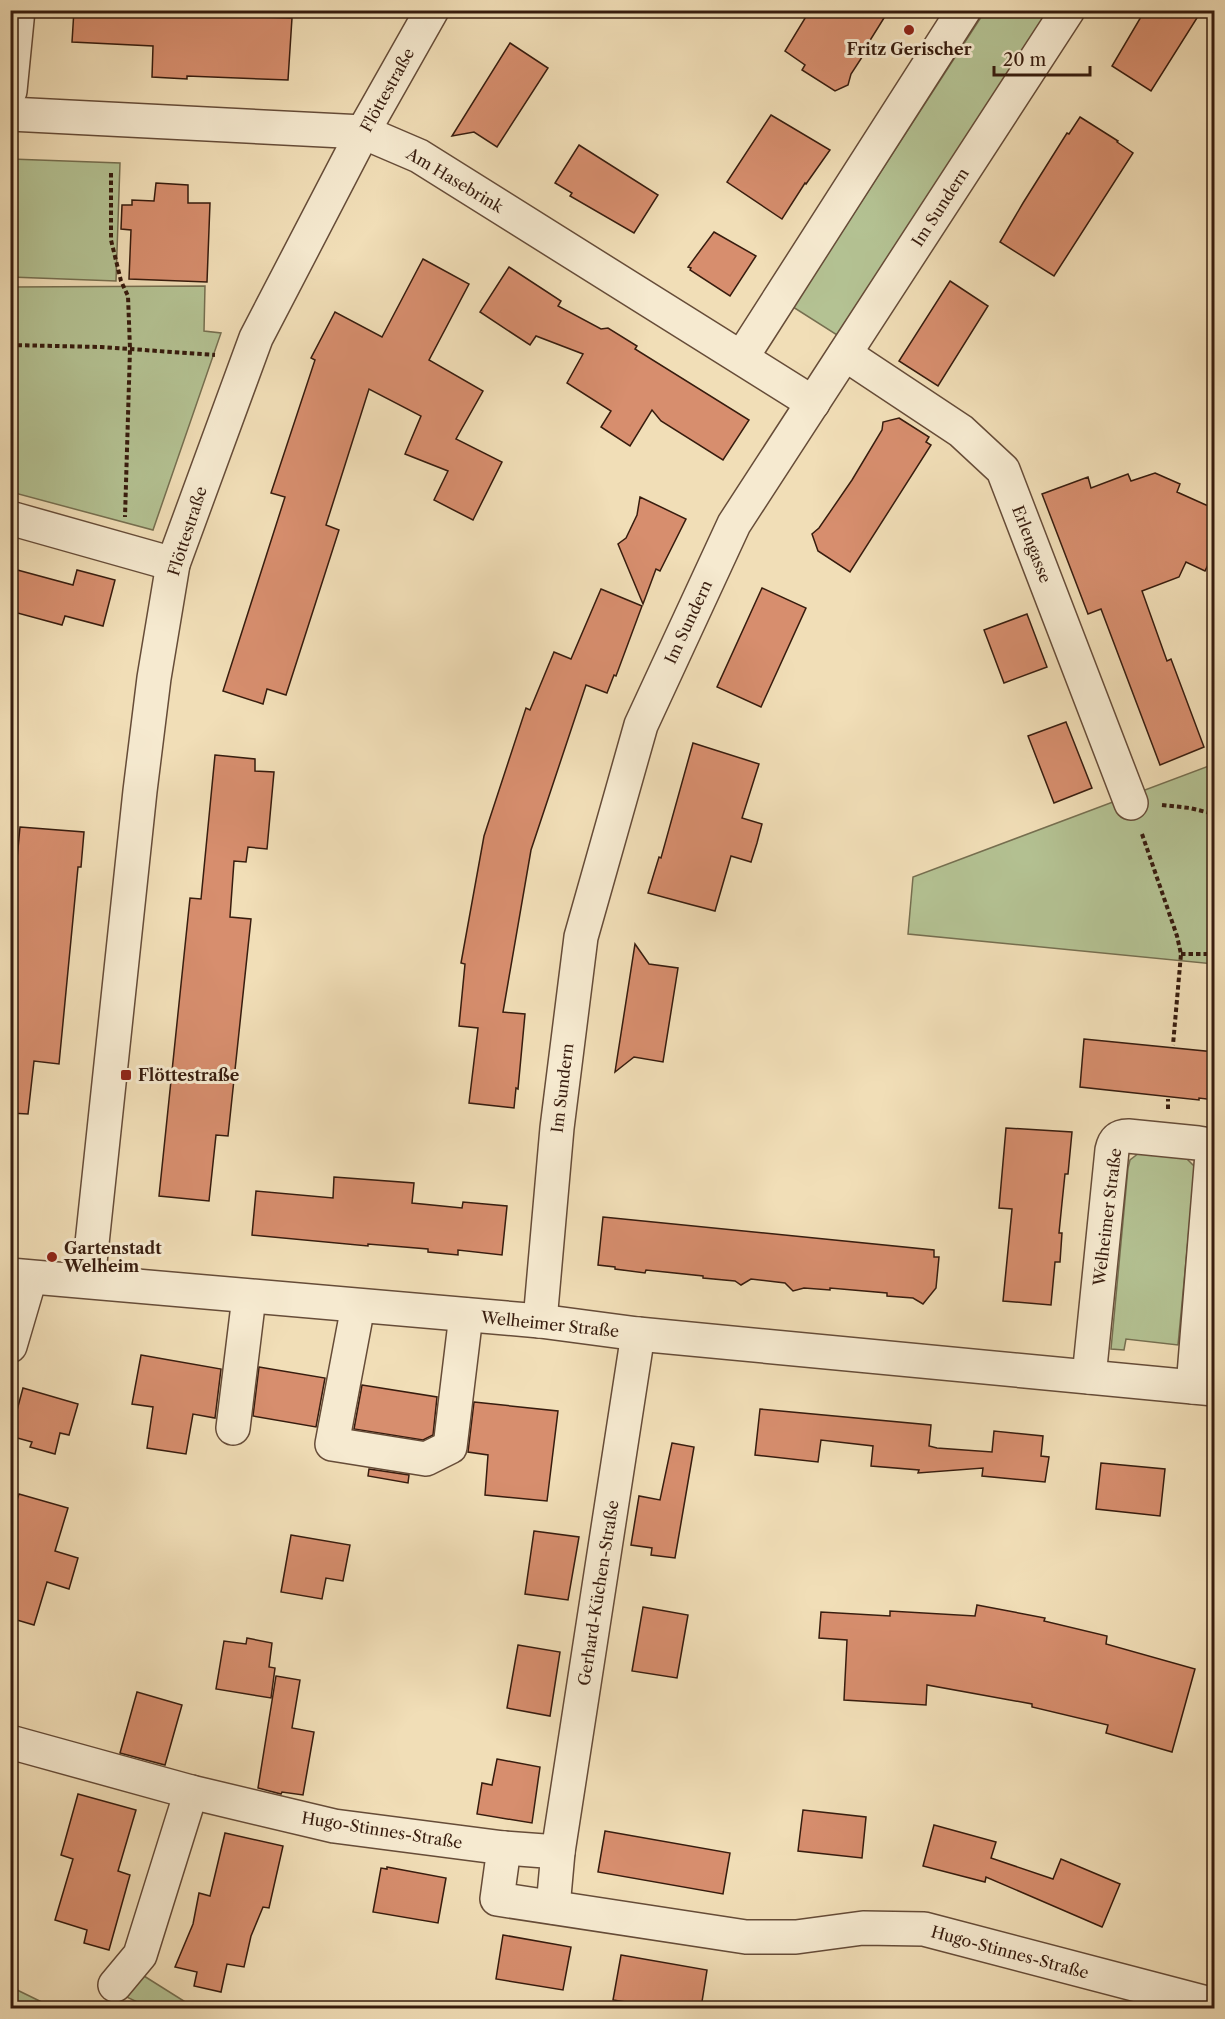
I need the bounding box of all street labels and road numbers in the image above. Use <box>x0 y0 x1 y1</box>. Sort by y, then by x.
street label: Flöttestraße <box>356 44 418 135</box>
street label: Am Hasebrink <box>402 143 508 217</box>
street label: Im Sundern <box>907 164 973 250</box>
street label: Flöttestraße <box>163 484 211 578</box>
street label: Erlengasse <box>1008 503 1056 586</box>
street label: Im Sundern <box>660 577 716 667</box>
street label: Im Sundern <box>547 1042 577 1134</box>
street label: Welheimer Straße <box>1089 1147 1125 1288</box>
street label: Welheimer Straße <box>479 1307 620 1341</box>
street label: Gerhard-Küchen-Straße <box>573 1499 623 1687</box>
street label: Hugo-Stinnes-Straße <box>300 1807 464 1853</box>
street label: Hugo-Stinnes-Straße <box>929 1921 1091 1983</box>

